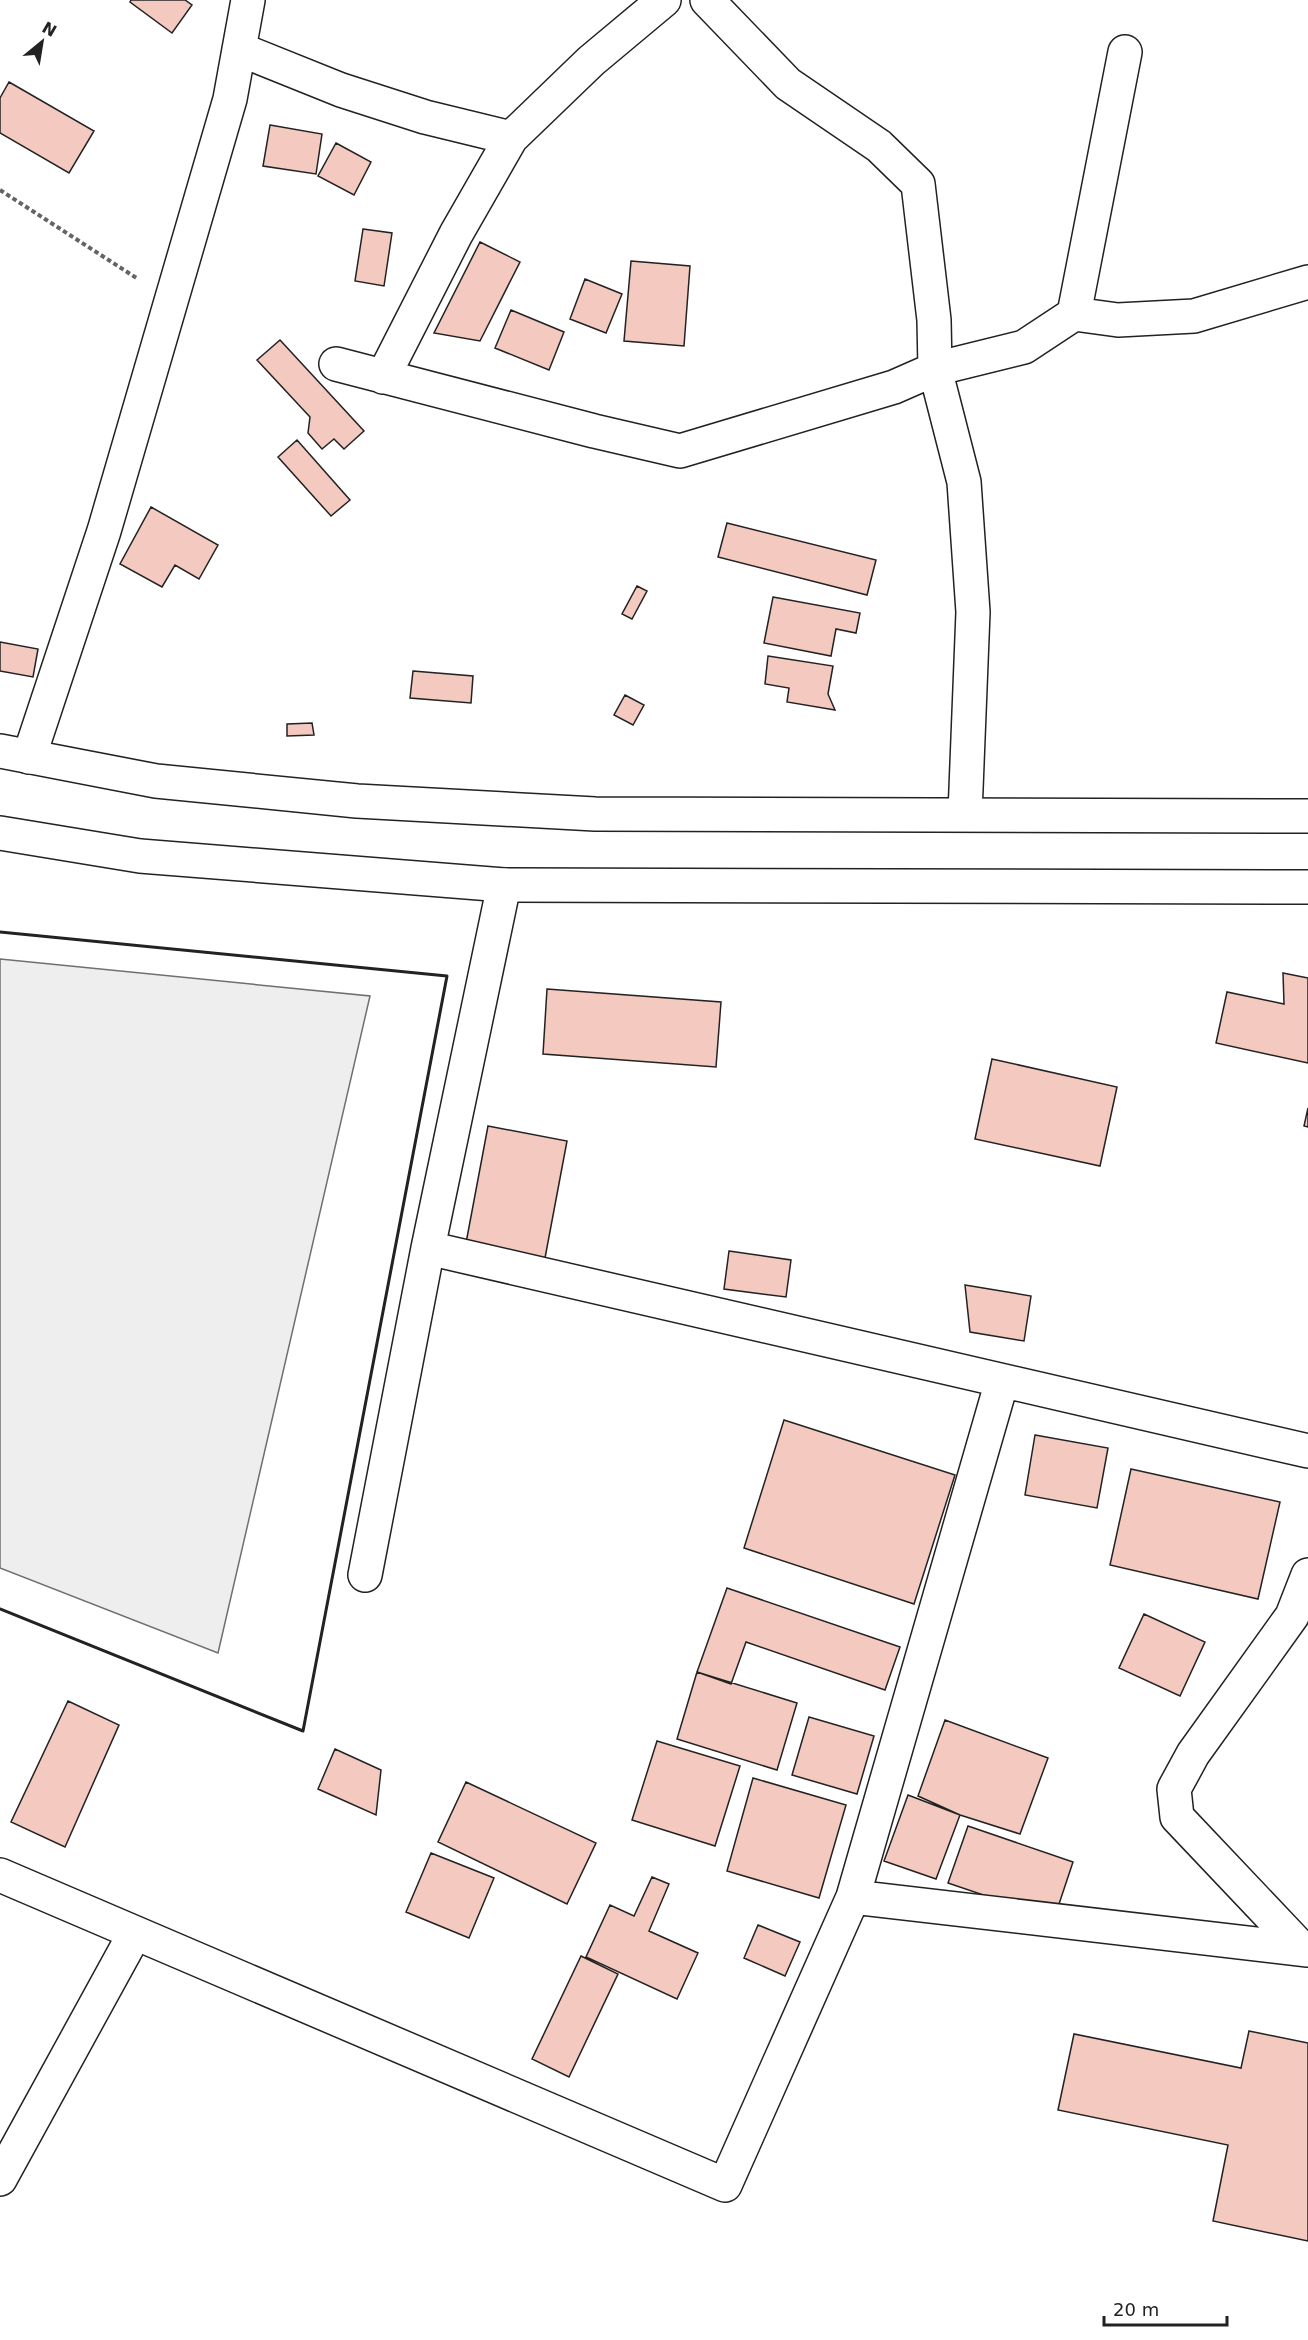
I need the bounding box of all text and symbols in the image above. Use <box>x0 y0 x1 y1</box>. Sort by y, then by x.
north arrow <box>12 12 72 72</box>
text: N <box>39 18 60 41</box>
scale bar <box>1104 2289 1227 2327</box>
text: 20 m <box>1113 2299 1159 2320</box>

